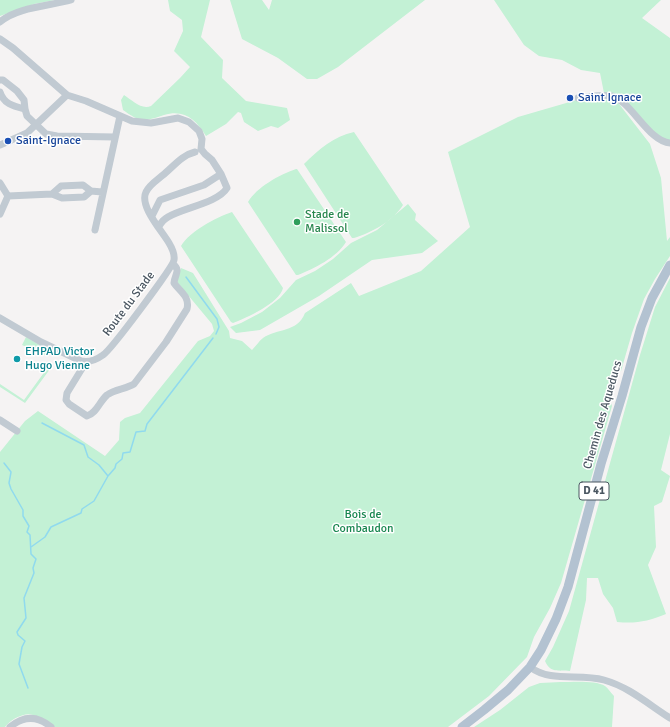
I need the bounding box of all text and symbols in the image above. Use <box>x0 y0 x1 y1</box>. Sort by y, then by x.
place label: Saint Ignace <box>578 91 641 105</box>
marker: Saint Ignace <box>565 93 575 103</box>
place label: Saint-Ignace <box>16 134 81 148</box>
marker: Saint-Ignace <box>3 136 13 146</box>
place label: Stade de Malissol <box>305 208 349 236</box>
marker: Stade de Malissol <box>292 217 302 227</box>
street label: Route du Stade <box>100 269 158 339</box>
place label: EHPAD Victor Hugo Vienne <box>25 345 94 373</box>
marker: EHPAD Victor Hugo Vienne <box>12 354 22 364</box>
street label: Chemin des Aqueducs <box>581 359 625 471</box>
road number: D 41 <box>579 482 609 500</box>
park label: Bois de Combaudon <box>332 508 394 536</box>

